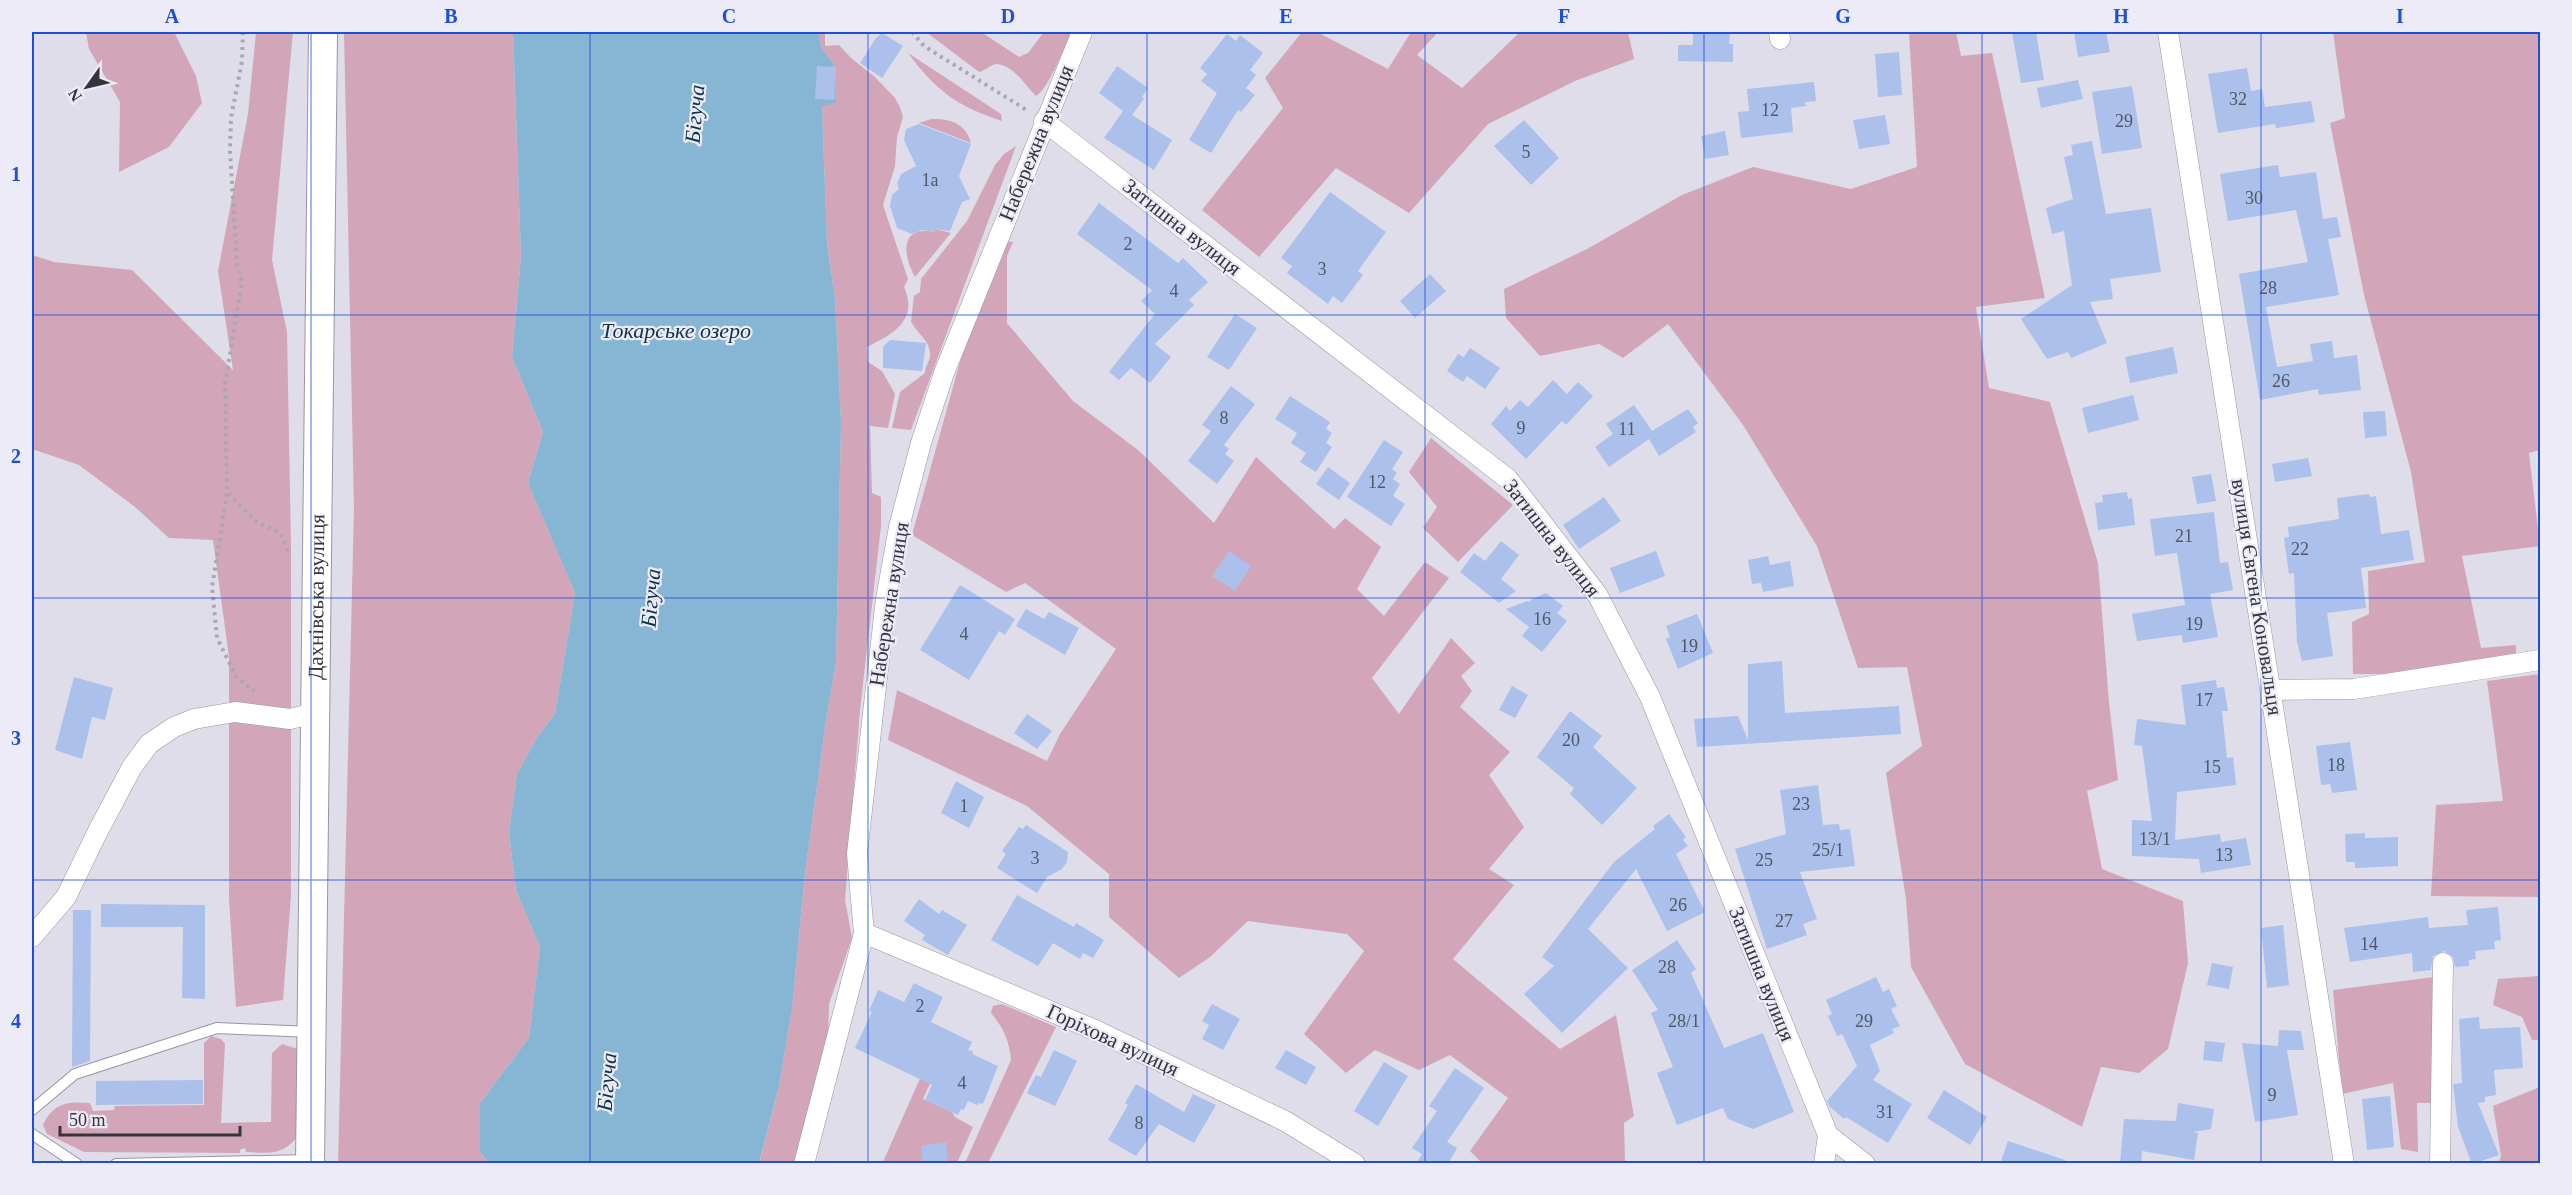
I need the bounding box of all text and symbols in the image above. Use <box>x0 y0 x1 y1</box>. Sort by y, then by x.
text: A <box>165 5 180 27</box>
text: B <box>444 5 458 27</box>
text: C <box>722 5 736 27</box>
text: D <box>1001 5 1015 27</box>
text: E <box>1279 5 1293 27</box>
text: F <box>1558 5 1570 27</box>
text: G <box>1835 5 1851 27</box>
text: H <box>2113 5 2129 27</box>
text: I <box>2396 5 2404 27</box>
north arrow <box>57 57 117 117</box>
street label: Набережна вулиця <box>994 61 1078 224</box>
water label: Бігуча <box>679 84 710 145</box>
text: N <box>64 85 85 105</box>
house number: 32 <box>2229 89 2247 109</box>
house number: 12 <box>1761 100 1779 120</box>
house number: 29 <box>2115 111 2133 131</box>
house number: 5 <box>1522 142 1531 162</box>
text: 1 <box>11 163 21 185</box>
house number: 1а <box>922 170 939 190</box>
street label: Затишна вулиця <box>1118 173 1246 281</box>
house number: 30 <box>2245 188 2263 208</box>
house number: 2 <box>1124 234 1133 254</box>
house number: 3 <box>1318 259 1327 279</box>
house number: 28 <box>2259 278 2277 298</box>
house number: 4 <box>1170 281 1179 301</box>
water label: Токарське озеро <box>601 318 751 343</box>
house number: 26 <box>2272 371 2290 391</box>
house number: 8 <box>1220 408 1229 428</box>
house number: 9 <box>1517 418 1526 438</box>
house number: 11 <box>1618 419 1636 439</box>
text: 2 <box>11 445 21 467</box>
house number: 12 <box>1368 472 1386 492</box>
street label: Затишна вулиця <box>1498 474 1606 602</box>
street label: вулиця Євгена Коновальця <box>2226 477 2288 717</box>
street label: Дахнівська вулиця <box>304 514 329 680</box>
street label: Набережна вулиця <box>864 520 914 688</box>
house number: 21 <box>2175 526 2193 546</box>
house number: 22 <box>2291 539 2309 559</box>
water label: Бігуча <box>635 568 666 629</box>
house number: 16 <box>1533 609 1551 629</box>
house number: 19 <box>2185 614 2203 634</box>
house number: 4 <box>960 624 969 644</box>
house number: 19 <box>1680 636 1698 656</box>
house number: 17 <box>2195 690 2213 710</box>
text: 3 <box>11 727 21 749</box>
house number: 20 <box>1562 730 1580 750</box>
house number: 18 <box>2327 755 2345 775</box>
house number: 15 <box>2203 757 2221 777</box>
house number: 23 <box>1792 794 1810 814</box>
house number: 1 <box>960 796 969 816</box>
house number: 13/1 <box>2139 829 2171 849</box>
house number: 25/1 <box>1812 840 1844 860</box>
house number: 13 <box>2215 845 2233 865</box>
house number: 3 <box>1031 848 1040 868</box>
house number: 25 <box>1755 850 1773 870</box>
house number: 26 <box>1669 895 1687 915</box>
street label: Затишна вулиця <box>1724 903 1800 1045</box>
house number: 27 <box>1775 911 1793 931</box>
house number: 14 <box>2360 934 2378 954</box>
house number: 28 <box>1658 957 1676 977</box>
house number: 2 <box>916 996 925 1016</box>
street label: Горіхова вулиця <box>1043 999 1183 1081</box>
text: 4 <box>11 1010 21 1032</box>
house number: 28/1 <box>1668 1011 1700 1031</box>
house number: 29 <box>1855 1011 1873 1031</box>
water label: Бігуча <box>591 1052 622 1113</box>
house number: 4 <box>958 1073 967 1093</box>
house number: 9 <box>2268 1085 2277 1105</box>
scale bar <box>60 1099 240 1137</box>
house number: 31 <box>1876 1102 1894 1122</box>
text: 50 m <box>69 1110 106 1130</box>
house number: 8 <box>1135 1113 1144 1133</box>

